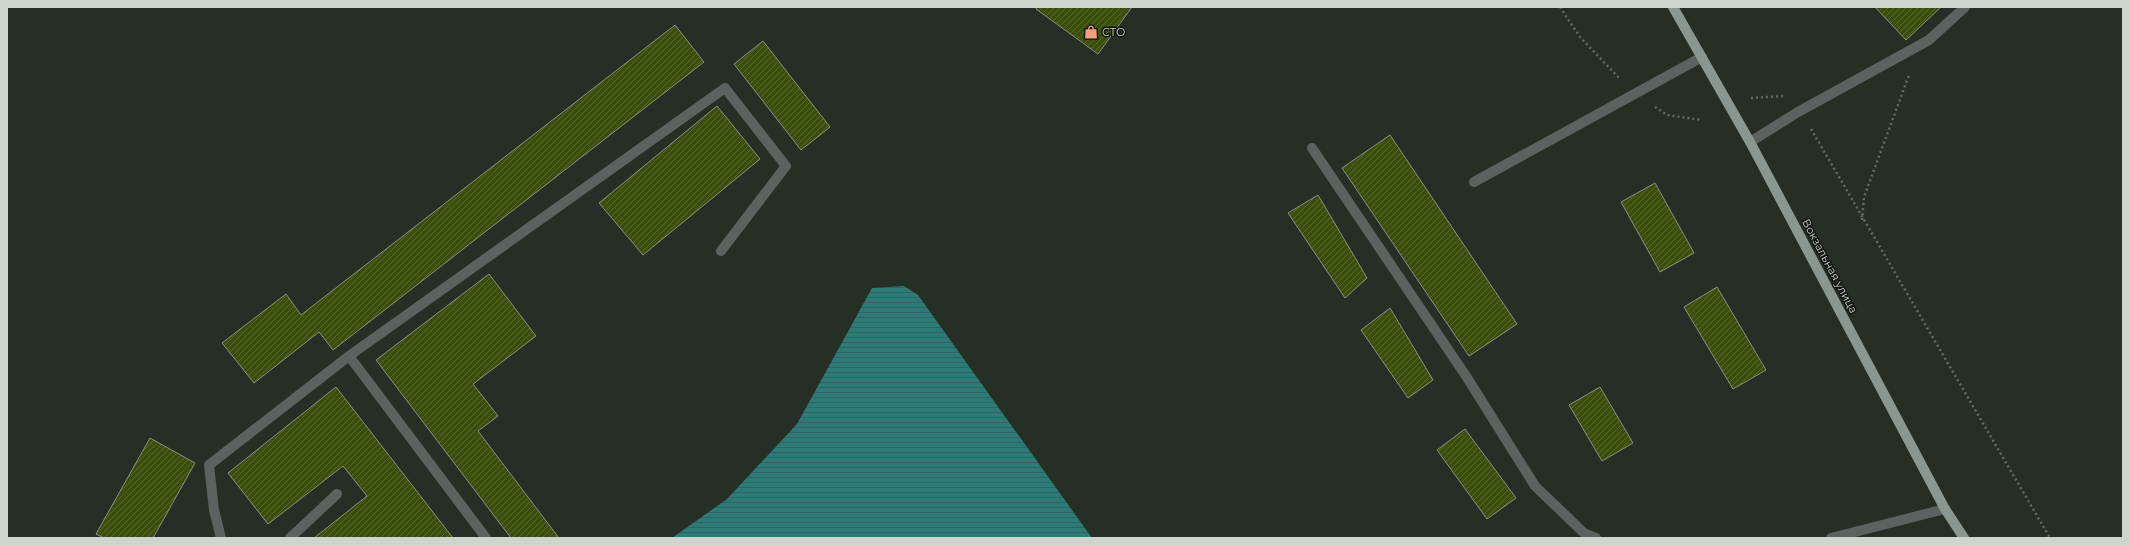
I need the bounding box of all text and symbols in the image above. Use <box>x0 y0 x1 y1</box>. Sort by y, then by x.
shop icon: СТО <box>1083 24 1099 40</box>
place label: СТО <box>1102 25 1125 39</box>
street label: Вокзальная улица <box>1799 216 1861 316</box>

